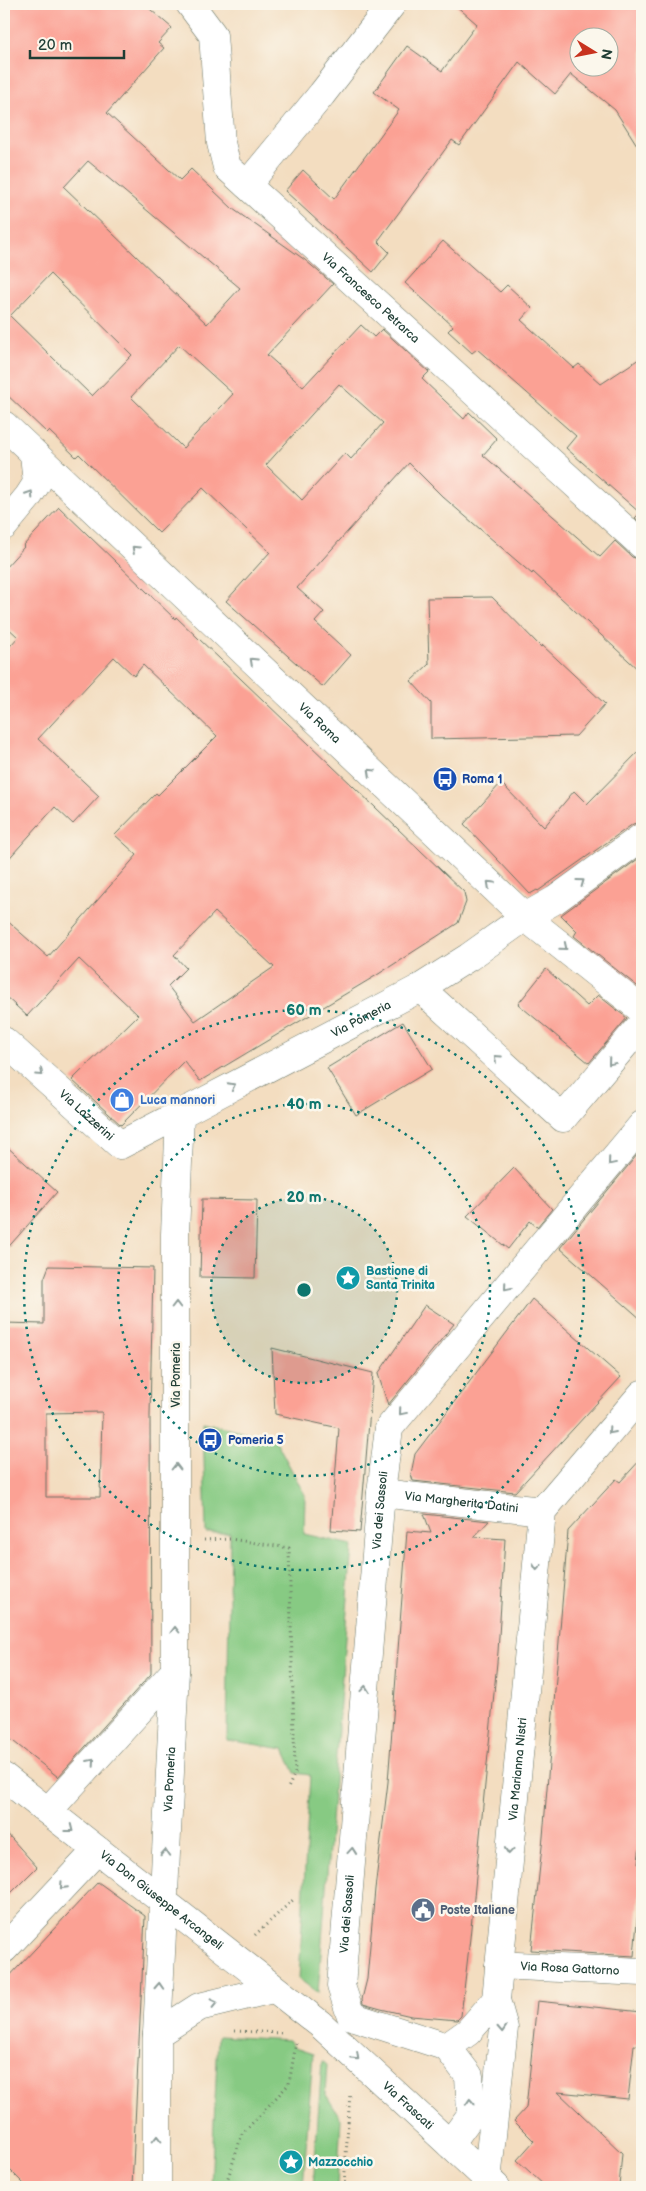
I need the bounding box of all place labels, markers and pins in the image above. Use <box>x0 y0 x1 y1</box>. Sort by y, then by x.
bus stop icon: Roma 1 <box>432 766 458 792</box>
place label: Roma 1 <box>462 772 502 787</box>
shop icon: Luca mannori <box>109 1087 135 1113</box>
place label: Luca mannori <box>140 1093 215 1108</box>
place label: Bastione di Santa Trinita <box>366 1264 435 1293</box>
place icon: Bastione di Santa Trinita <box>335 1265 361 1291</box>
centre of rings <box>295 1281 313 1299</box>
bus stop icon: Pomeria 5 <box>197 1427 223 1453</box>
place label: Pomeria 5 <box>228 1433 284 1448</box>
public building icon: Poste Italiane <box>410 1897 436 1923</box>
place label: Poste Italiane <box>440 1903 515 1918</box>
place icon: Mazzocchio <box>278 2149 304 2175</box>
place label: Mazzocchio <box>308 2155 373 2170</box>

